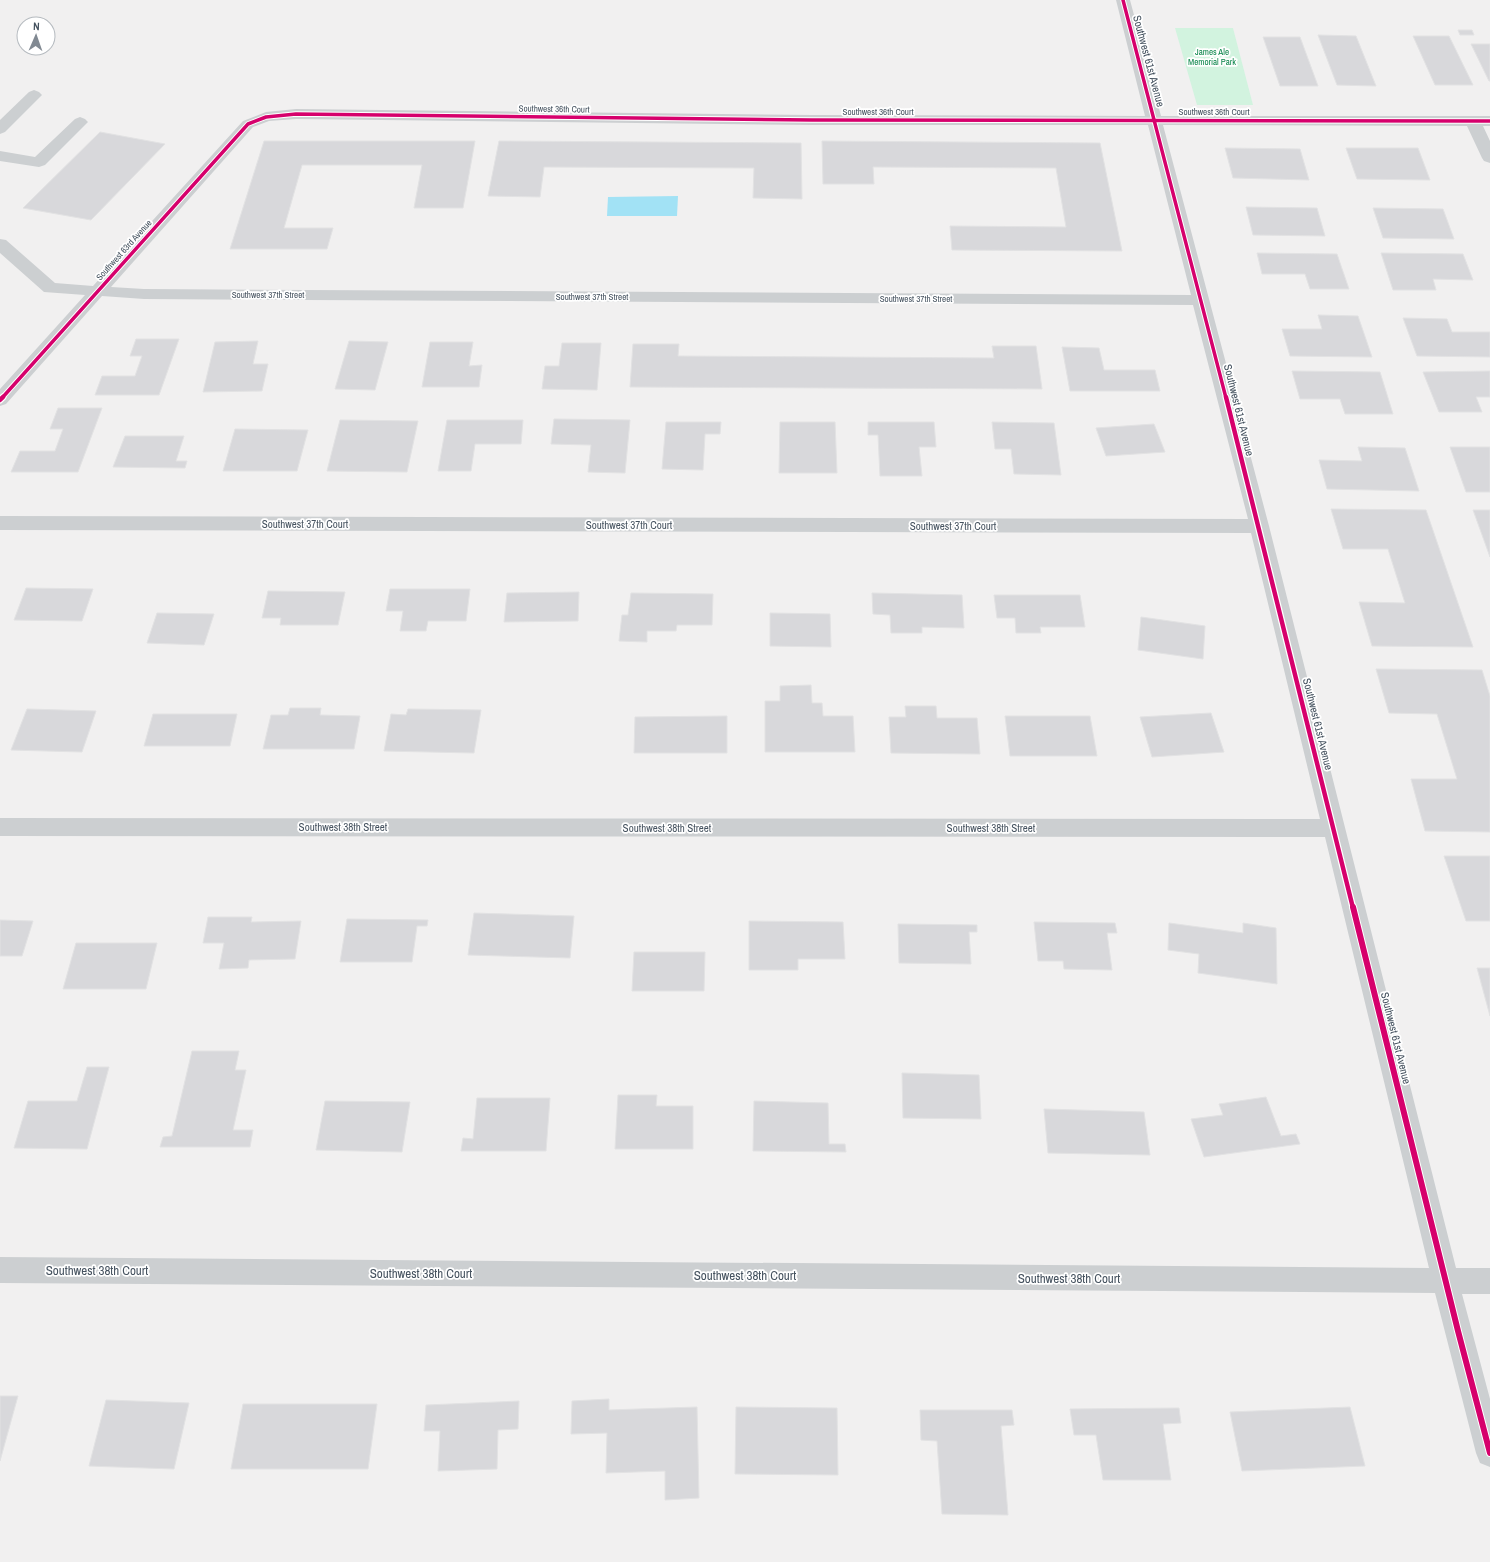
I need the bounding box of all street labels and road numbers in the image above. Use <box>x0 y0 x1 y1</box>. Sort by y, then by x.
street label: Southwest 61st Avenue <box>1130 14 1168 108</box>
street label: Southwest 36th Court <box>518 102 590 116</box>
street label: Southwest 36th Court <box>843 106 913 118</box>
street label: Southwest 36th Court <box>1179 106 1249 118</box>
street label: Southwest 63rd Avenue <box>93 217 155 283</box>
street label: Southwest 37th Street <box>232 289 304 301</box>
street label: Southwest 37th Street <box>556 291 628 303</box>
street label: Southwest 37th Street <box>880 293 952 305</box>
street label: Southwest 61st Avenue <box>1221 363 1257 457</box>
street label: Southwest 37th Court <box>262 517 349 531</box>
street label: Southwest 37th Court <box>586 518 673 532</box>
street label: Southwest 37th Court <box>910 519 997 533</box>
street label: Southwest 61st Avenue <box>1300 677 1336 771</box>
street label: Southwest 38th Street <box>299 820 388 834</box>
street label: Southwest 38th Street <box>623 821 712 835</box>
street label: Southwest 38th Street <box>947 821 1036 835</box>
street label: Southwest 61st Avenue <box>1378 991 1414 1085</box>
street label: Southwest 38th Court <box>46 1262 148 1279</box>
street label: Southwest 38th Court <box>370 1265 472 1282</box>
street label: Southwest 38th Court <box>694 1267 796 1284</box>
street label: Southwest 38th Court <box>1018 1270 1120 1287</box>

